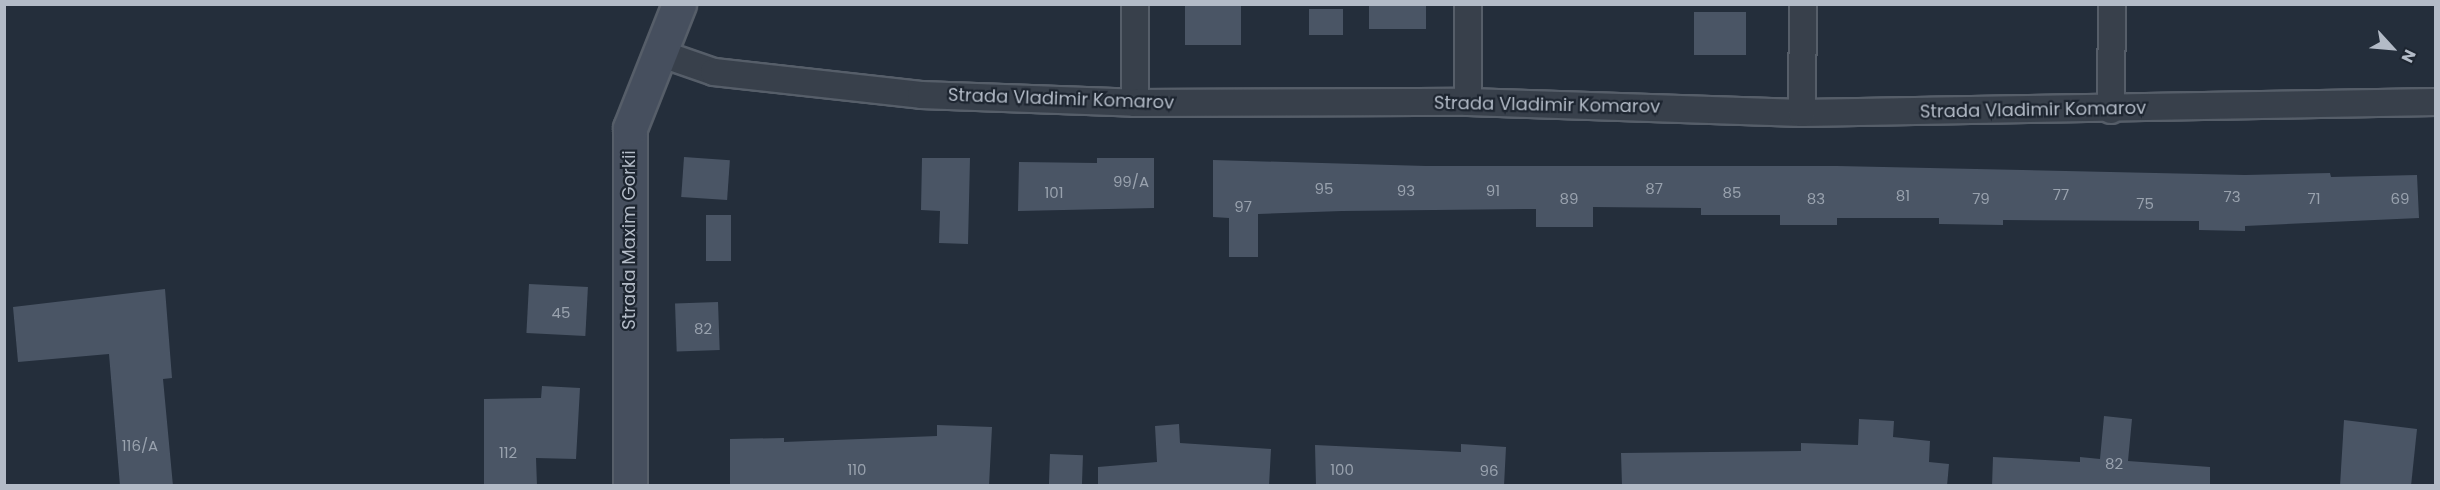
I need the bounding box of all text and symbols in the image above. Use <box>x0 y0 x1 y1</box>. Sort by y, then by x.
north arrow <box>2362 18 2422 78</box>
text: N <box>2396 46 2422 67</box>
street label: Strada Vladimir Komarov <box>948 84 1174 114</box>
street label: Strada Vladimir Komarov <box>1434 92 1660 118</box>
street label: Strada Vladimir Komarov <box>1920 97 2146 123</box>
street label: Strada Maxim Gorkii <box>618 150 640 330</box>
house number: 99/A <box>1113 173 1149 191</box>
house number: 95 <box>1315 180 1333 198</box>
house number: 87 <box>1645 180 1663 198</box>
house number: 93 <box>1397 182 1415 200</box>
house number: 91 <box>1486 182 1500 200</box>
house number: 101 <box>1044 184 1064 202</box>
house number: 85 <box>1723 184 1741 202</box>
house number: 77 <box>2053 186 2069 204</box>
house number: 81 <box>1896 187 1910 205</box>
house number: 73 <box>2223 188 2241 206</box>
house number: 89 <box>1560 190 1578 208</box>
house number: 83 <box>1807 190 1825 208</box>
house number: 79 <box>1972 190 1990 208</box>
house number: 71 <box>2308 190 2320 208</box>
house number: 69 <box>2391 190 2409 208</box>
house number: 75 <box>2136 195 2154 213</box>
house number: 97 <box>1234 198 1252 216</box>
house number: 45 <box>552 304 570 322</box>
house number: 82 <box>694 320 712 338</box>
house number: 116/A <box>122 437 158 455</box>
house number: 112 <box>499 444 517 462</box>
house number: 82 <box>2105 455 2123 473</box>
house number: 110 <box>847 461 867 479</box>
house number: 100 <box>1330 461 1354 479</box>
house number: 96 <box>1480 462 1498 480</box>

